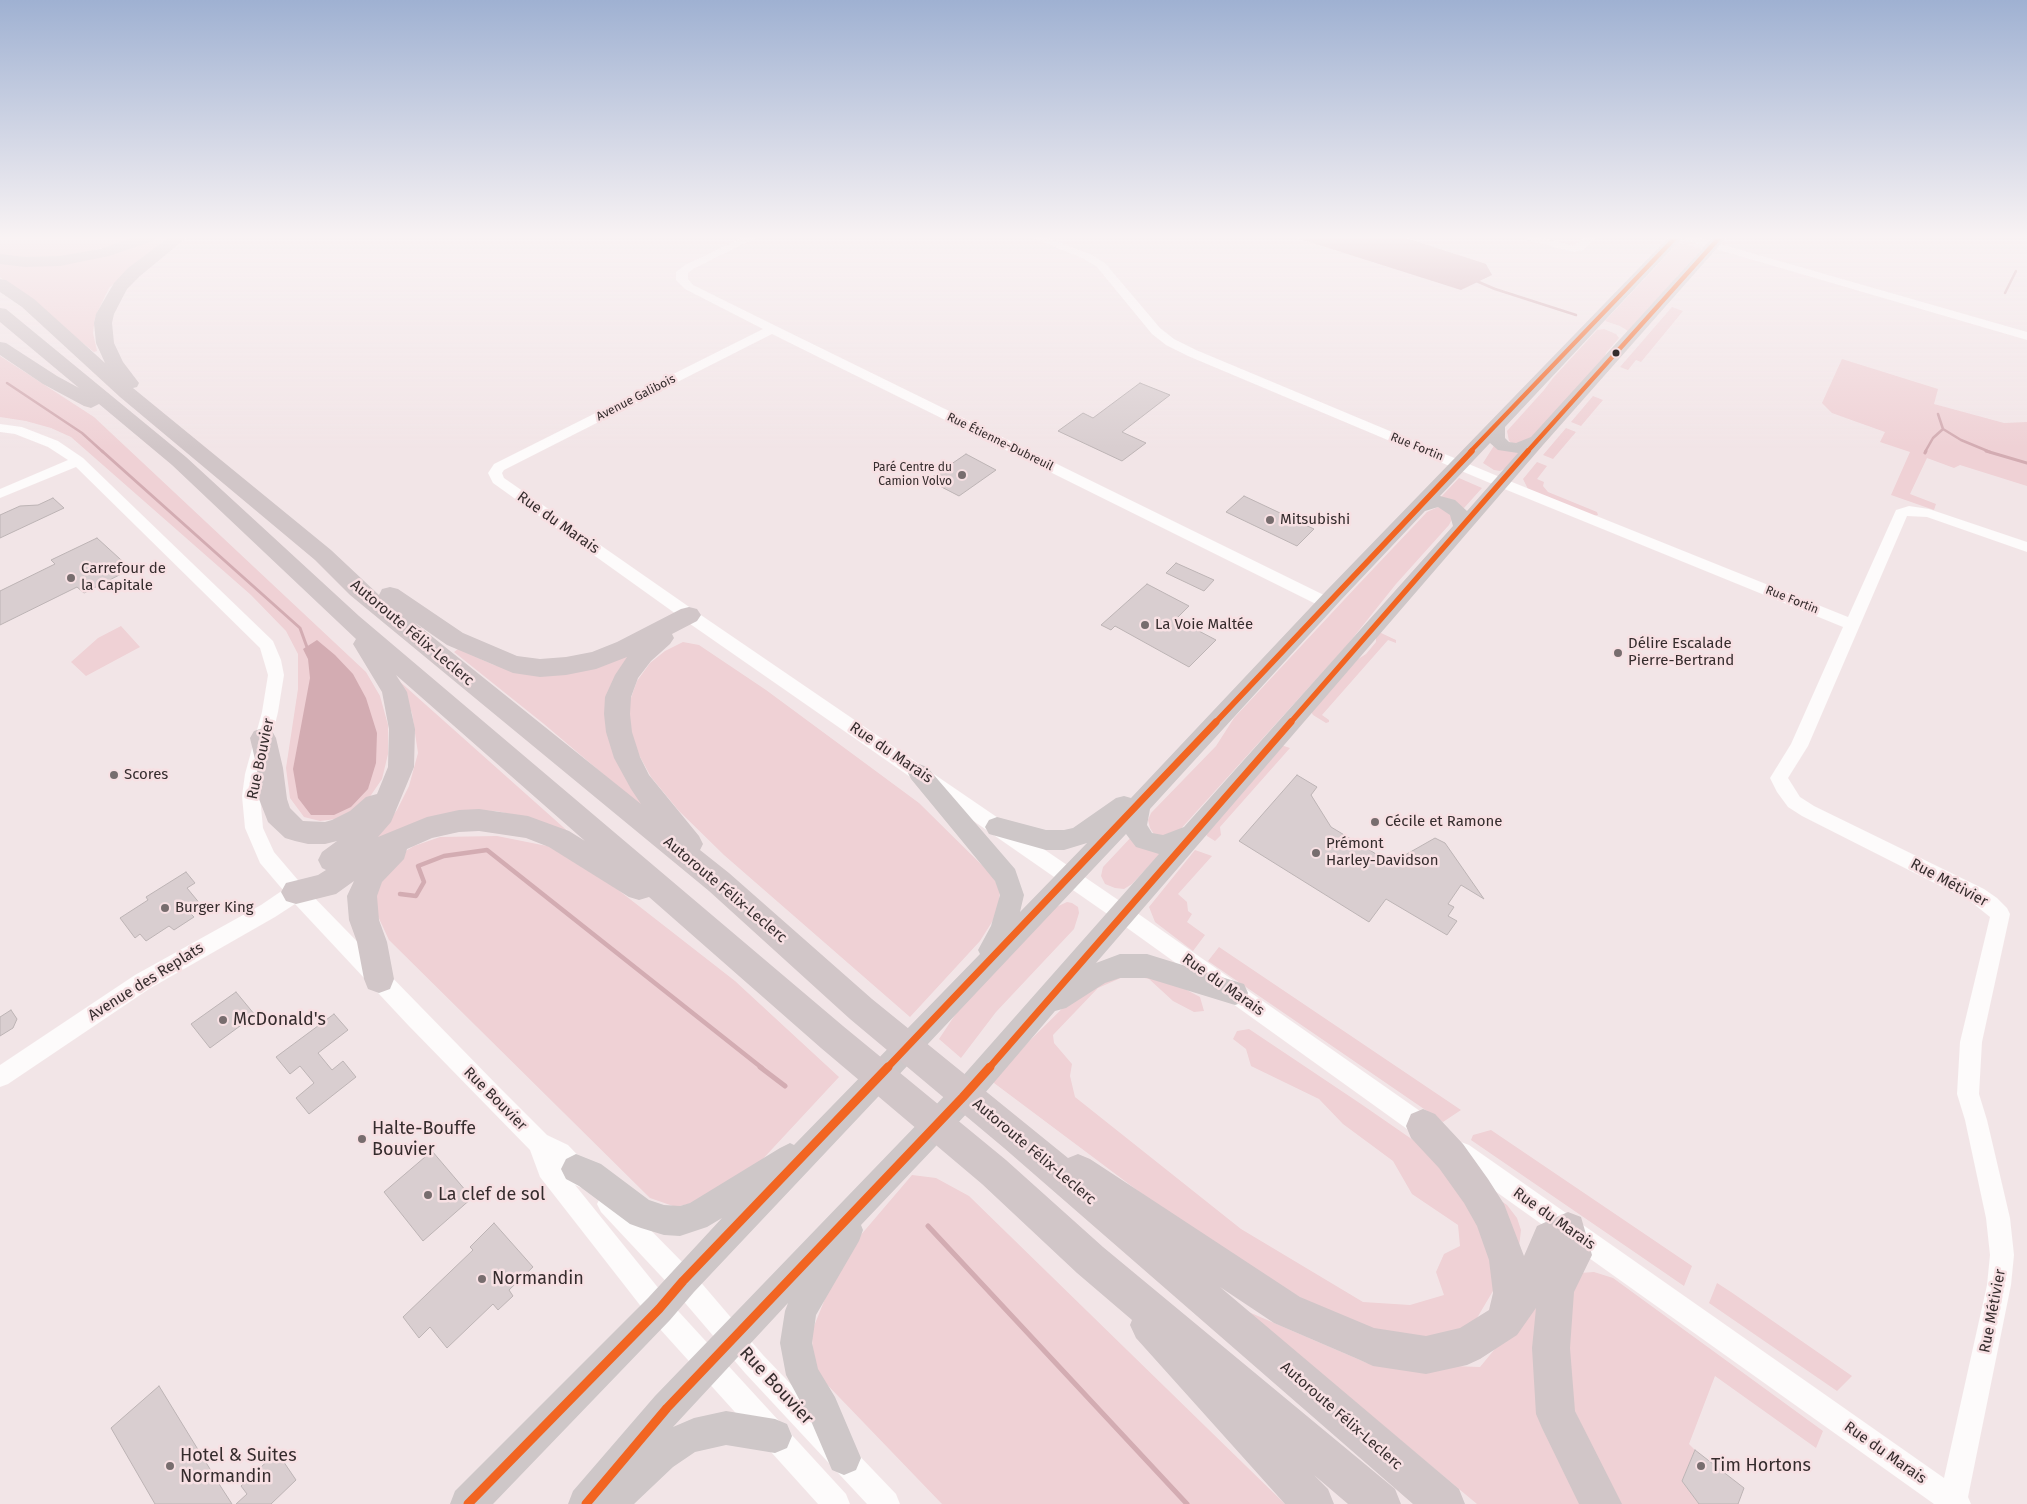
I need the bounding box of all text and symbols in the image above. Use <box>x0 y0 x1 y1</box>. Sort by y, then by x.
unlabelled marker <box>1611 348 1621 358</box>
street label: Avenue Galibois <box>594 372 678 424</box>
street label: Rue Étienne-Dubreuil <box>945 410 1055 474</box>
street label: Rue Fortin <box>1388 430 1446 464</box>
place label: Paré Centre du Camion Volvo <box>873 461 952 489</box>
marker: Paré Centre du Camion Volvo <box>956 469 968 481</box>
street label: Rue du Marais <box>513 488 603 558</box>
place label: Mitsubishi <box>1280 511 1350 529</box>
marker: Mitsubishi <box>1264 514 1276 526</box>
place label: Carrefour de la Capitale <box>81 560 166 595</box>
marker: Carrefour de la Capitale <box>65 572 77 584</box>
street label: Autoroute Félix-Leclerc <box>347 576 477 690</box>
street label: Rue Fortin <box>1763 583 1821 617</box>
place label: La Voie Maltée <box>1155 616 1253 634</box>
marker: La Voie Maltée <box>1139 619 1151 631</box>
place label: Délire Escalade Pierre-Bertrand <box>1628 635 1734 670</box>
marker: Délire Escalade Pierre-Bertrand <box>1612 647 1624 659</box>
street label: Rue Bouvier <box>244 717 278 801</box>
street label: Rue du Marais <box>846 719 936 787</box>
place label: Scores <box>124 766 168 784</box>
marker: Scores <box>108 769 120 781</box>
place label: Cécile et Ramone <box>1385 813 1502 831</box>
marker: Cécile et Ramone <box>1369 816 1381 828</box>
street label: Autoroute Félix-Leclerc <box>660 833 790 947</box>
place label: Prémont Harley-Davidson <box>1326 835 1438 870</box>
marker: Prémont Harley-Davidson <box>1310 847 1322 859</box>
street label: Rue Métivier <box>1907 855 1991 911</box>
place label: Burger King <box>175 899 254 917</box>
marker: Burger King <box>159 902 171 914</box>
street label: Avenue des Replats <box>85 939 207 1025</box>
street label: Rue du Marais <box>1178 950 1268 1020</box>
place label: McDonald's <box>233 1009 326 1031</box>
marker: McDonald's <box>217 1014 229 1026</box>
street label: Rue Bouvier <box>460 1064 530 1134</box>
street label: Autoroute Félix-Leclerc <box>969 1095 1099 1209</box>
place label: Halte-Bouffe Bouvier <box>372 1118 476 1160</box>
marker: Halte-Bouffe Bouvier <box>356 1133 368 1145</box>
place label: La clef de sol <box>438 1184 545 1206</box>
street label: Rue du Marais <box>1509 1184 1599 1254</box>
marker: La clef de sol <box>422 1189 434 1201</box>
place label: Normandin <box>492 1268 584 1290</box>
street label: Rue Métivier <box>1976 1268 2010 1354</box>
marker: Normandin <box>476 1273 488 1285</box>
street label: Rue Bouvier <box>734 1343 818 1429</box>
street label: Autoroute Félix-Leclerc <box>1276 1358 1406 1474</box>
street label: Rue du Marais <box>1840 1418 1930 1488</box>
place label: Hotel & Suites Normandin <box>180 1445 297 1488</box>
place label: Tim Hortons <box>1711 1455 1811 1477</box>
marker: Hotel & Suites Normandin <box>164 1460 176 1472</box>
marker: Tim Hortons <box>1695 1460 1707 1472</box>

